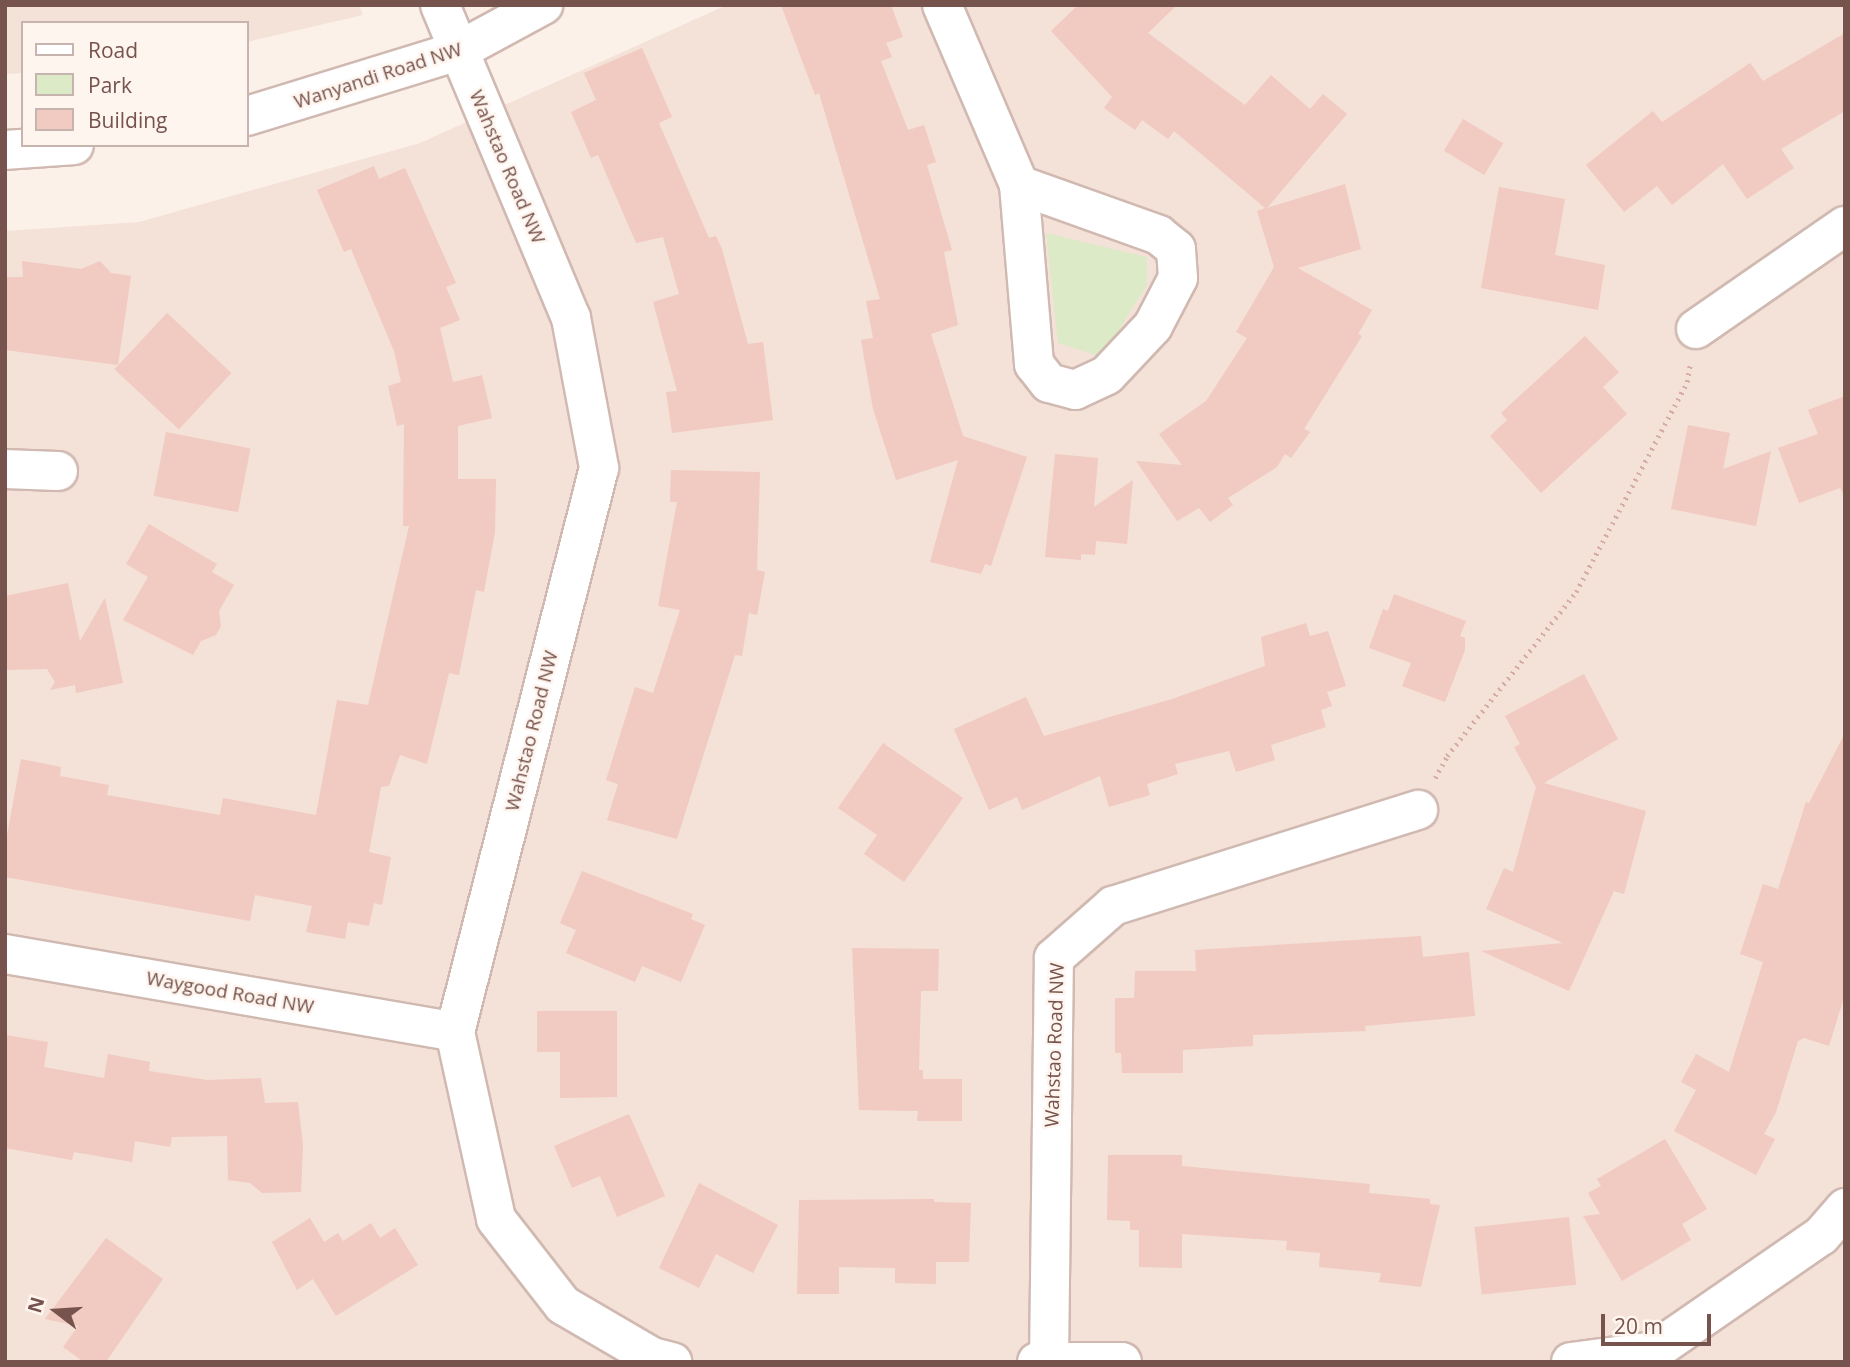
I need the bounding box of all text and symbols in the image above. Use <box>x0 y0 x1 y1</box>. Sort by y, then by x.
legend <box>21 21 248 147</box>
text: Road <box>88 36 138 64</box>
street label: Wanyandi Road NW <box>291 38 465 114</box>
text: Park <box>88 71 132 99</box>
street label: Wahstao Road NW <box>464 87 550 247</box>
text: Building <box>88 106 167 134</box>
street label: Wahstao Road NW <box>501 648 563 814</box>
street label: Wahstao Road NW <box>1041 962 1069 1128</box>
street label: Waygood Road NW <box>145 967 315 1019</box>
north arrow <box>21 1276 91 1346</box>
text: N <box>21 1294 51 1316</box>
scale bar <box>1605 1300 1715 1344</box>
text: 20 m <box>1614 1312 1663 1340</box>

